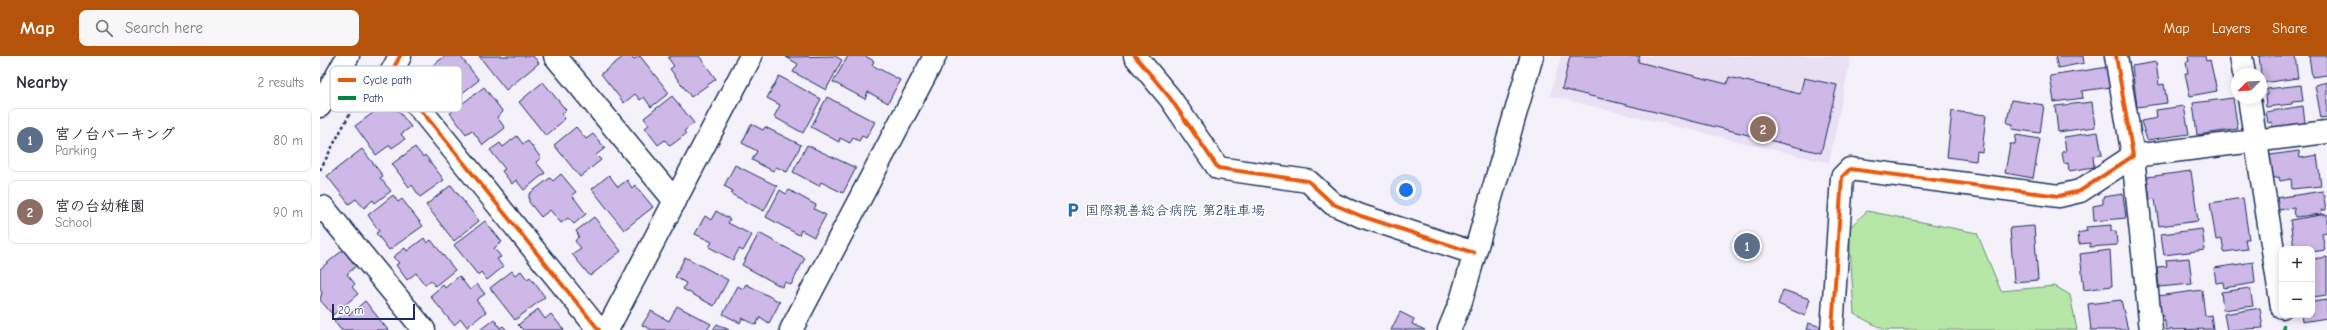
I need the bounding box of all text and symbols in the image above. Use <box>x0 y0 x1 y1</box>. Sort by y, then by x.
search box <box>79 10 359 46</box>
text: Map <box>20 17 55 39</box>
icon: search <box>93 17 115 39</box>
text: Search here <box>125 19 203 37</box>
text: Map <box>2163 20 2190 37</box>
text: Layers <box>2212 20 2250 37</box>
text: Share <box>2272 20 2307 37</box>
legend <box>330 66 462 112</box>
north arrow <box>2231 68 2267 104</box>
text: Nearby <box>16 73 67 92</box>
text: Cycle path <box>363 74 412 87</box>
text: 2 results <box>257 75 304 90</box>
text: Path <box>363 92 384 105</box>
pin: 2 <box>1750 114 1776 144</box>
text: 宮ノ台パーキング <box>55 125 175 143</box>
text: 1 <box>27 133 33 148</box>
text: 80 m <box>273 133 303 148</box>
text: Parking <box>55 143 97 158</box>
your location <box>1396 180 1416 200</box>
text: 宮の台幼稚園 <box>55 197 145 215</box>
parking icon: 国際親善総合病院 第2駐車場 <box>1064 201 1082 219</box>
place label: 国際親善総合病院 第2駐車場 <box>1085 202 1265 219</box>
text: 2 <box>27 205 33 220</box>
text: 90 m <box>273 205 303 220</box>
text: School <box>55 215 92 230</box>
pin: 1 <box>1734 231 1760 261</box>
map controls <box>2279 246 2315 318</box>
button: + <box>2279 246 2315 282</box>
button: − <box>2279 282 2315 318</box>
scale bar <box>332 302 415 321</box>
text: 20 m <box>338 304 363 317</box>

